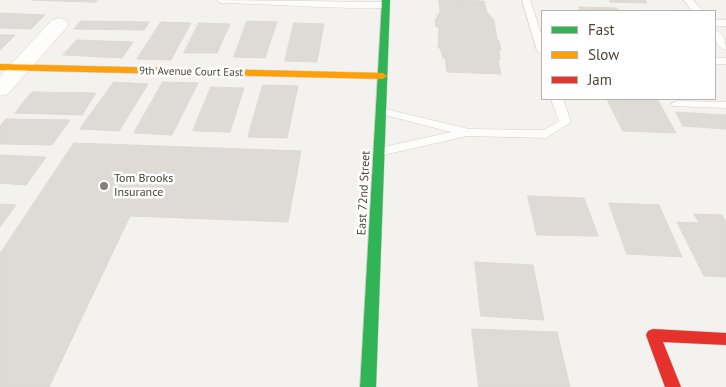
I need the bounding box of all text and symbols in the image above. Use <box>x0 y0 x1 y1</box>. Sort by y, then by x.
legend <box>541 10 716 100</box>
text: Fast <box>588 20 615 39</box>
text: Slow <box>588 45 619 64</box>
street label: 9th Avenue Court East <box>139 64 243 80</box>
text: Jam <box>588 70 612 89</box>
street label: East 72nd Street <box>355 150 373 236</box>
place label: Tom Brooks Insurance <box>114 172 173 200</box>
marker: Tom Brooks Insurance <box>98 180 110 192</box>

